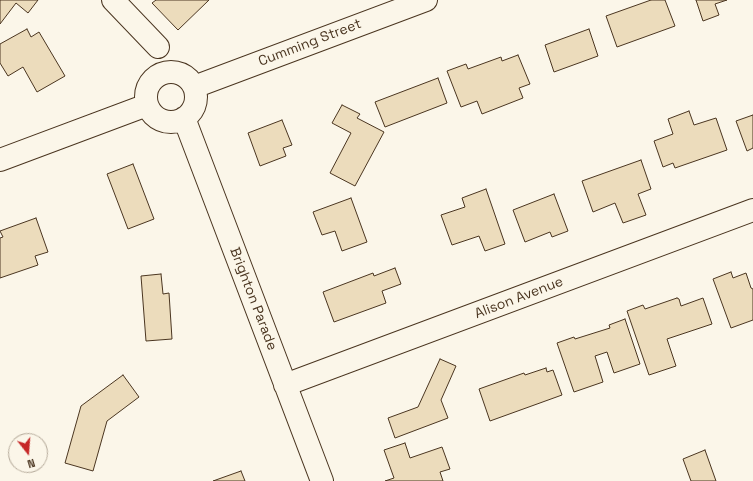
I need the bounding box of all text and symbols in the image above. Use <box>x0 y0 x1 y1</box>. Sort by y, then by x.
street label: Cumming Street <box>256 16 364 70</box>
street label: Brighton Parade <box>226 245 280 353</box>
street label: Alison Avenue <box>472 273 566 323</box>
north arrow <box>8 433 48 473</box>
text: N <box>26 456 37 471</box>

